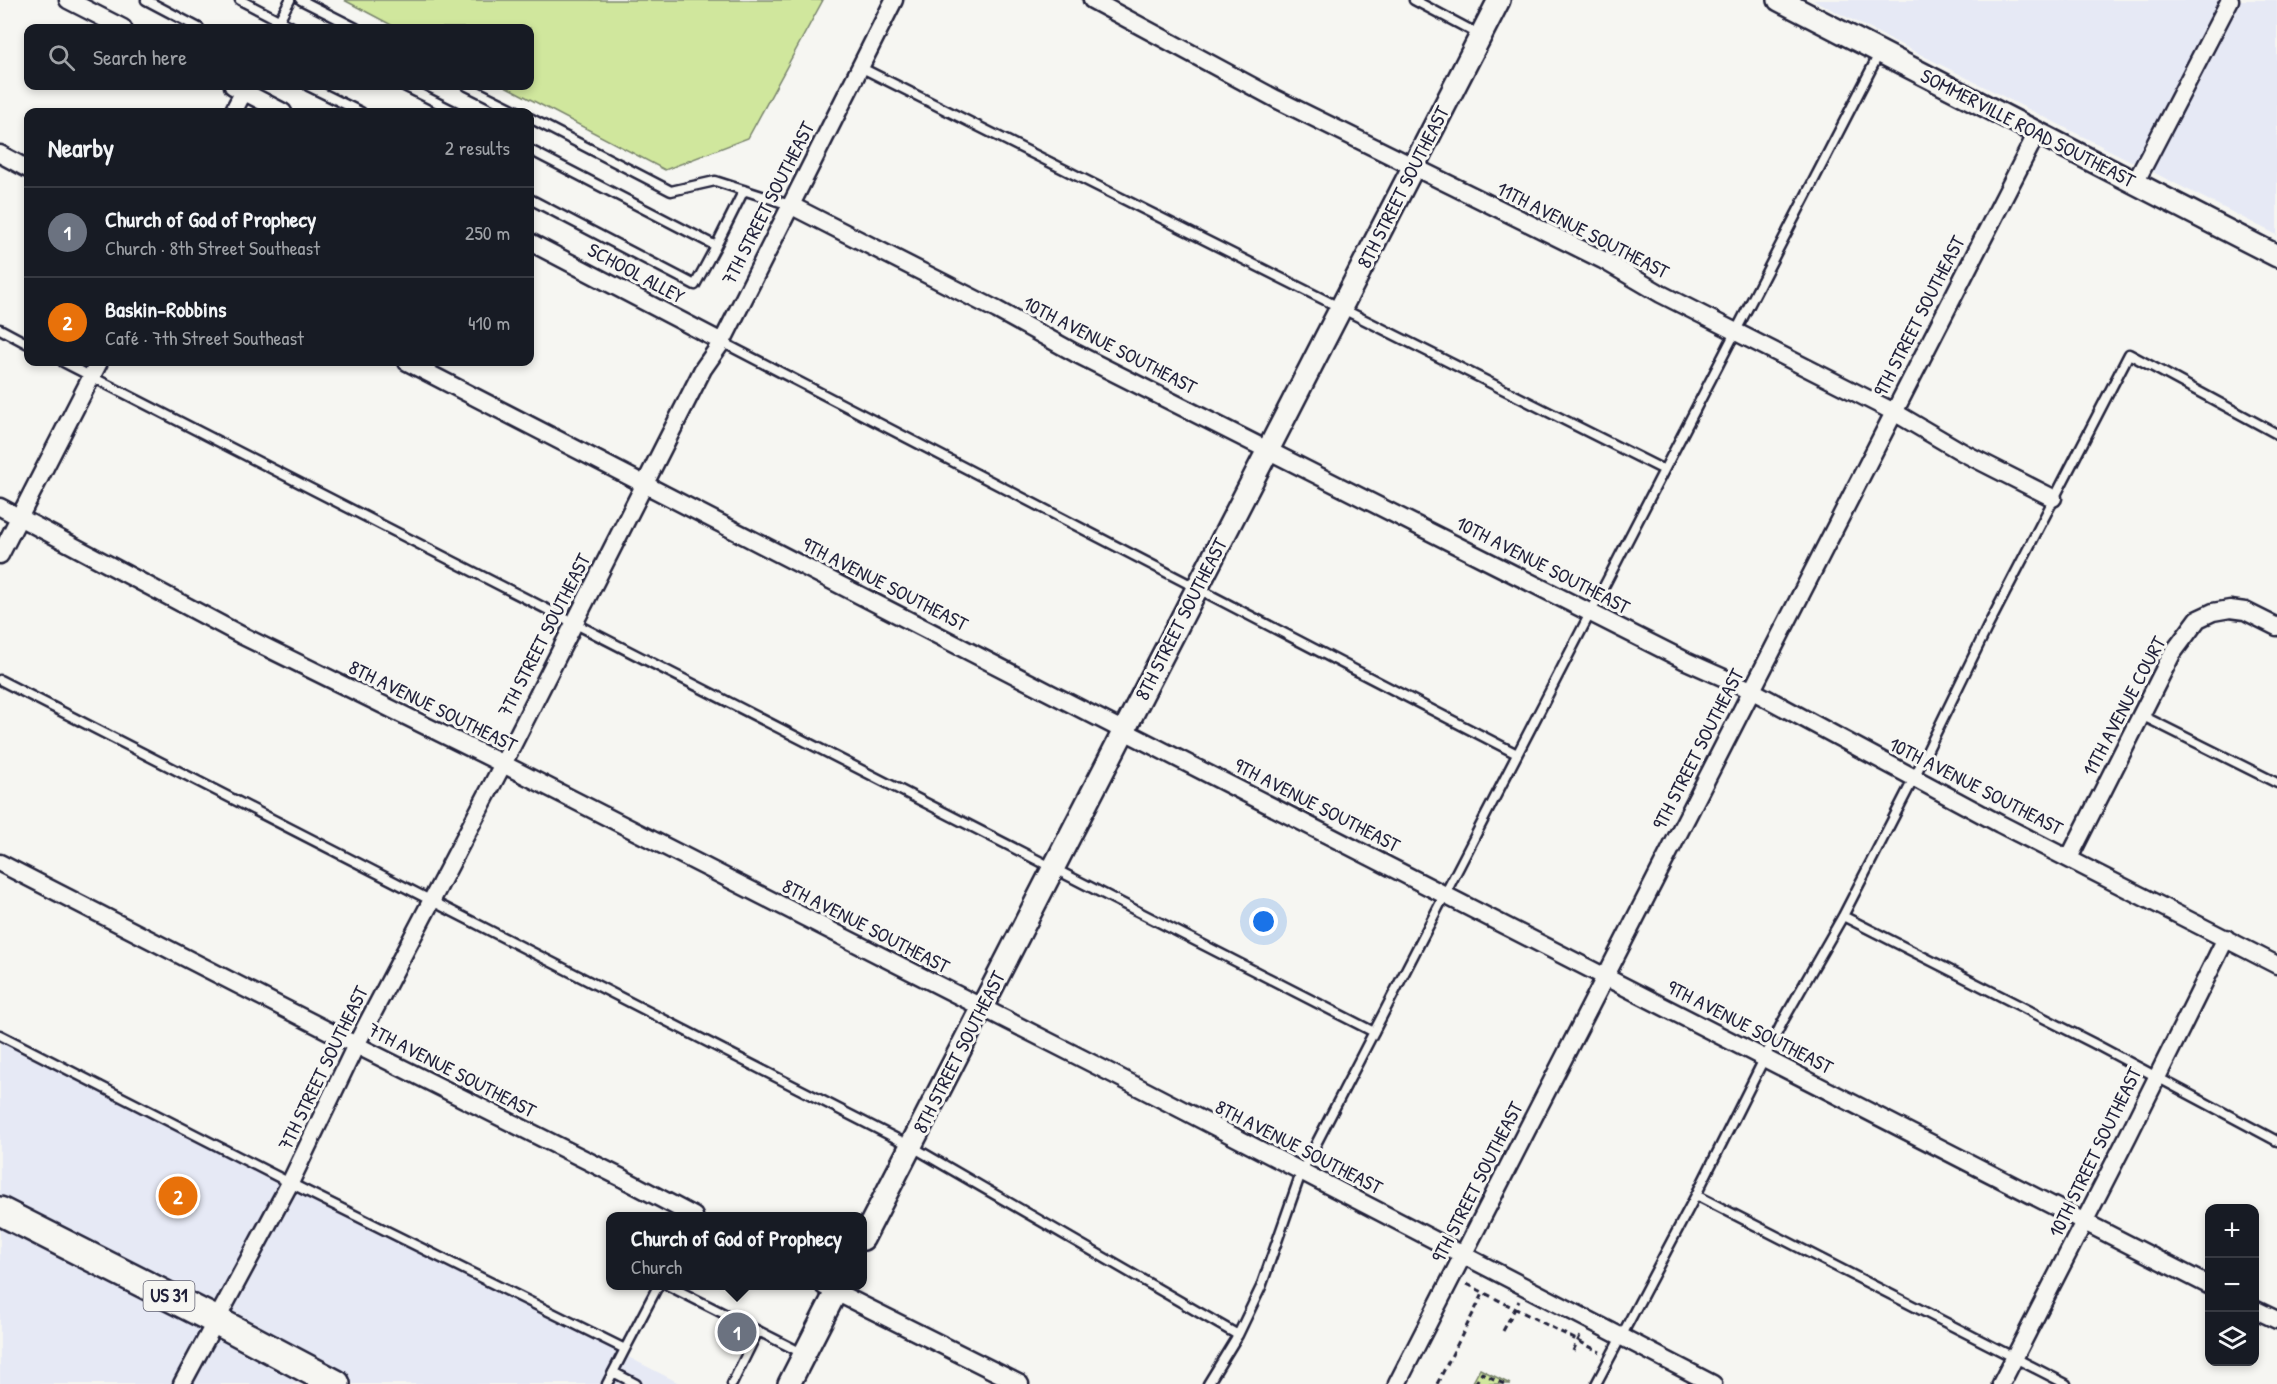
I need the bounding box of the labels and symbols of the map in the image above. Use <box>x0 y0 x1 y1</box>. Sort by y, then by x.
street label: SOMMERVILLE ROAD SOUTHEAST <box>1916 62 2141 194</box>
street label: 8TH STREET SOUTHEAST <box>1350 101 1455 272</box>
street label: 7TH STREET SOUTHEAST <box>715 116 821 289</box>
street label: 11TH AVENUE SOUTHEAST <box>1492 174 1675 285</box>
street label: 9TH STREET SOUTHEAST <box>1866 230 1971 401</box>
street label: SCHOOL ALLEY <box>583 236 690 309</box>
street label: 10TH AVENUE SOUTHEAST <box>1019 289 1202 400</box>
street label: 10TH AVENUE SOUTHEAST <box>1452 509 1635 620</box>
street label: 9TH AVENUE SOUTHEAST <box>798 530 973 637</box>
street label: 8TH STREET SOUTHEAST <box>1128 533 1233 704</box>
street label: 7TH STREET SOUTHEAST <box>491 548 597 721</box>
street label: 11TH AVENUE COURT <box>2075 631 2172 780</box>
street label: 8TH AVENUE SOUTHEAST <box>345 653 522 758</box>
street label: 9TH STREET SOUTHEAST <box>1645 663 1750 834</box>
street label: 10TH AVENUE SOUTHEAST <box>1885 730 2068 841</box>
street label: 9TH AVENUE SOUTHEAST <box>1230 751 1405 858</box>
street label: 8TH AVENUE SOUTHEAST <box>778 872 955 980</box>
your location <box>1249 907 1278 936</box>
street label: 8TH STREET SOUTHEAST <box>906 966 1011 1137</box>
street label: 9TH AVENUE SOUTHEAST <box>1663 973 1838 1080</box>
street label: 7TH STREET SOUTHEAST <box>271 981 374 1154</box>
street label: 7TH AVENUE SOUTHEAST <box>364 1015 541 1124</box>
street label: 10TH STREET SOUTHEAST <box>2042 1062 2148 1241</box>
street label: 8TH AVENUE SOUTHEAST <box>1211 1093 1388 1201</box>
street label: 9TH STREET SOUTHEAST <box>1424 1096 1529 1267</box>
pin: 2 <box>158 1174 198 1218</box>
road number: US 31 <box>144 1281 195 1311</box>
pin: 1 <box>718 1310 756 1354</box>

